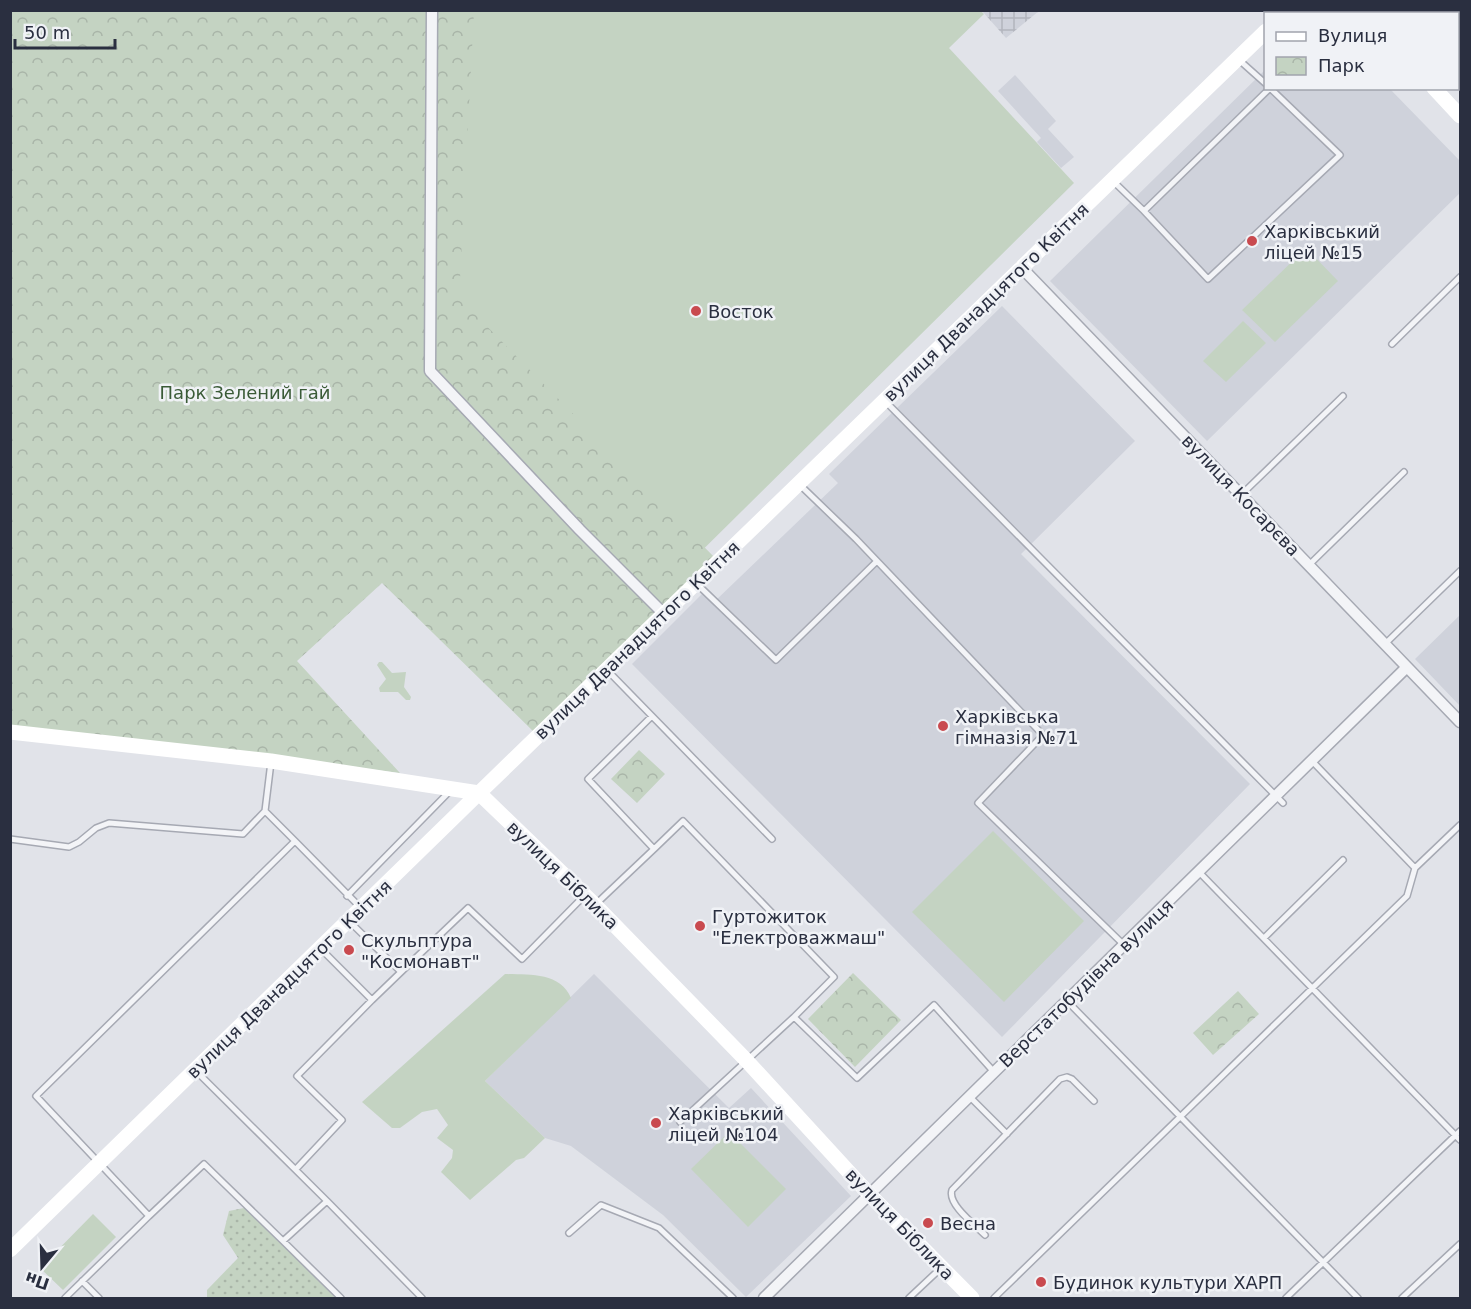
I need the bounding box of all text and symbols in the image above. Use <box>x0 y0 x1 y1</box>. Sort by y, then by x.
scale bar <box>15 12 116 50</box>
legend <box>1264 12 1459 90</box>
text: 50 m <box>24 22 70 43</box>
text: Вулиця <box>1318 25 1387 46</box>
text: Парк <box>1318 55 1365 76</box>
street label: вулиця Дванадцятого Квітня <box>879 198 1093 406</box>
place label: Харківський ліцей №15 <box>1264 221 1380 263</box>
marker: Харківський ліцей №15 <box>1245 234 1259 248</box>
place label: Восток <box>708 301 774 322</box>
marker: Восток <box>689 304 703 318</box>
park label: Парк Зелений гай <box>160 382 330 403</box>
street label: вулиця Косарєва <box>1178 430 1304 560</box>
street label: вулиця Дванадцятого Квітня <box>530 536 744 744</box>
place label: Харківська гімназія №71 <box>955 706 1079 748</box>
marker: Харківська гімназія №71 <box>936 719 950 733</box>
street label: вулиця Біблика <box>503 816 623 934</box>
street label: вулиця Дванадцятого Квітня <box>182 875 396 1083</box>
street label: Верстатобудівна вулиця <box>995 894 1177 1072</box>
place label: Гуртожиток "Електроважмаш" <box>712 906 885 948</box>
marker: Гуртожиток "Електроважмаш" <box>693 919 707 933</box>
place label: Скульптура "Космонавт" <box>361 930 480 972</box>
marker: Скульптура "Космонавт" <box>342 943 356 957</box>
place label: Харківський ліцей №104 <box>668 1103 784 1145</box>
marker: Харківський ліцей №104 <box>649 1116 663 1130</box>
street label: вулиця Біблика <box>841 1164 959 1284</box>
place label: Весна <box>940 1213 996 1234</box>
marker: Весна <box>921 1216 935 1230</box>
north arrow <box>12 1237 72 1297</box>
text: Пн <box>23 1268 52 1294</box>
place label: Будинок культури ХАРП <box>1053 1272 1282 1293</box>
marker: Будинок культури ХАРП <box>1034 1275 1048 1289</box>

